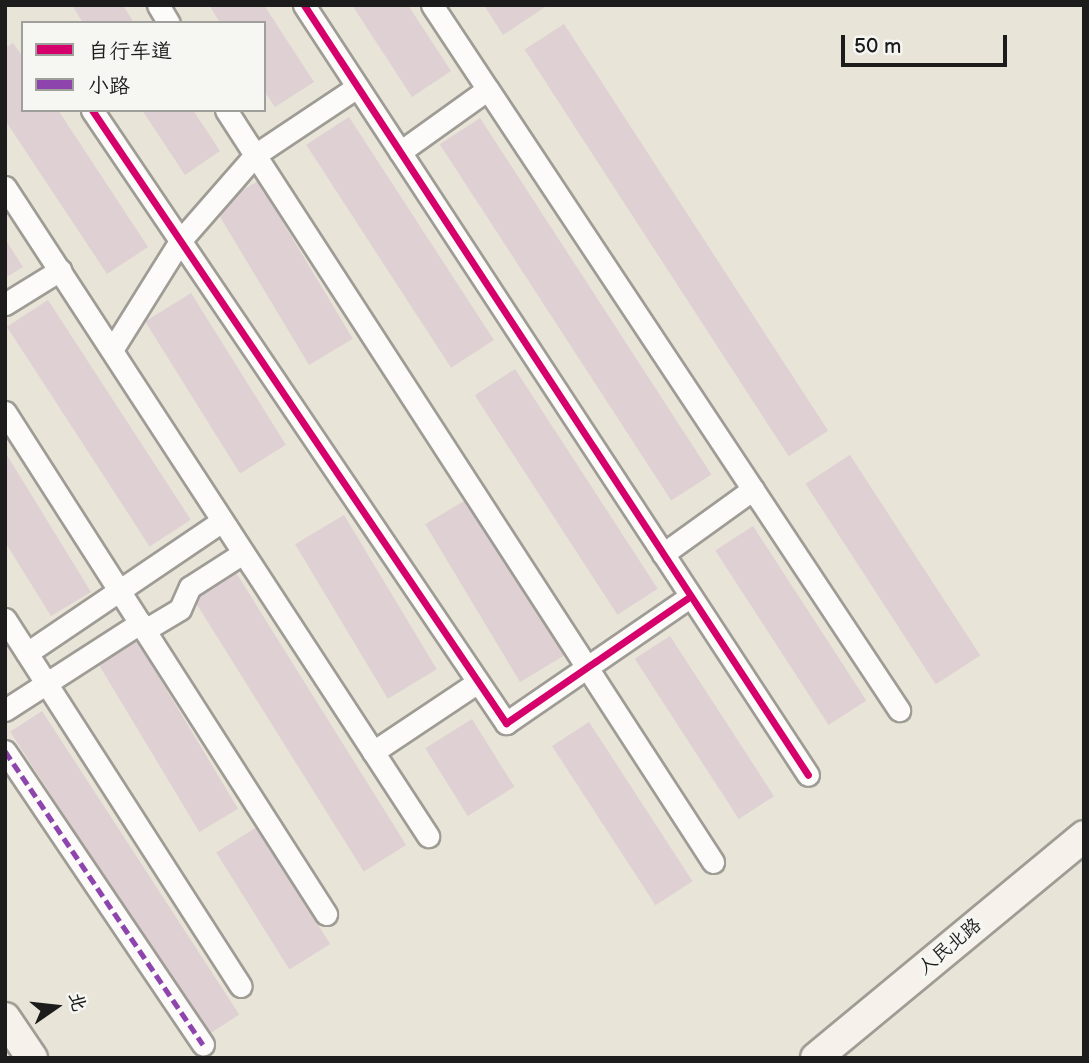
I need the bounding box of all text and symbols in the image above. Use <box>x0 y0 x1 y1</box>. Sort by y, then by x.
legend <box>21 21 266 112</box>
scale bar <box>844 21 1010 65</box>
text: 50 m <box>854 34 901 59</box>
text: 自行车道 <box>88 39 172 64</box>
text: 小路 <box>88 74 130 99</box>
street label: 人民北路 <box>914 914 986 980</box>
north arrow <box>21 972 91 1042</box>
text: 北 <box>63 990 90 1014</box>

